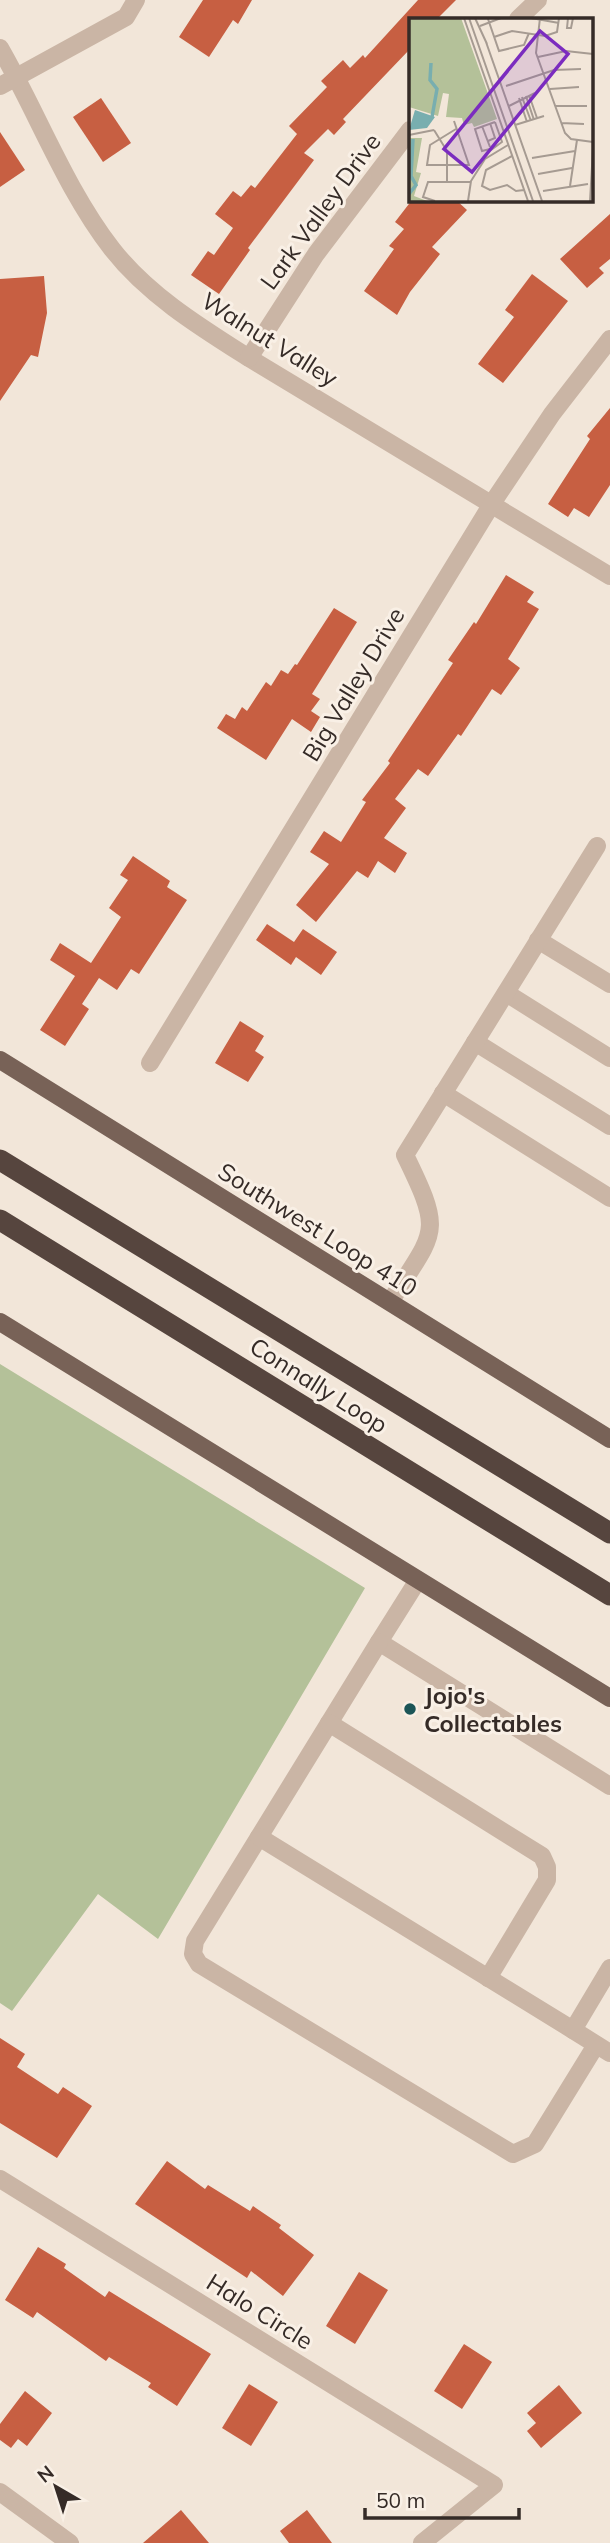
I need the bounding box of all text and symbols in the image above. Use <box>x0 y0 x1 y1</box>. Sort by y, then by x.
inset map <box>409 18 592 201</box>
street label: Lark Valley Drive <box>253 127 387 295</box>
street label: Walnut Valley <box>196 285 344 393</box>
street label: Big Valley Drive <box>295 602 411 766</box>
street label: Southwest Loop 410 <box>213 1156 423 1302</box>
street label: Connally Loop <box>244 1331 394 1439</box>
place label: Jojo's Collectables <box>424 1680 562 1738</box>
marker: Jojo's Collectables <box>402 1701 418 1717</box>
street label: Halo Circle <box>201 2267 319 2355</box>
north arrow <box>21 2452 91 2522</box>
text: N <box>32 2460 58 2488</box>
scale bar <box>365 2476 519 2520</box>
text: 50 m <box>376 2487 425 2513</box>

